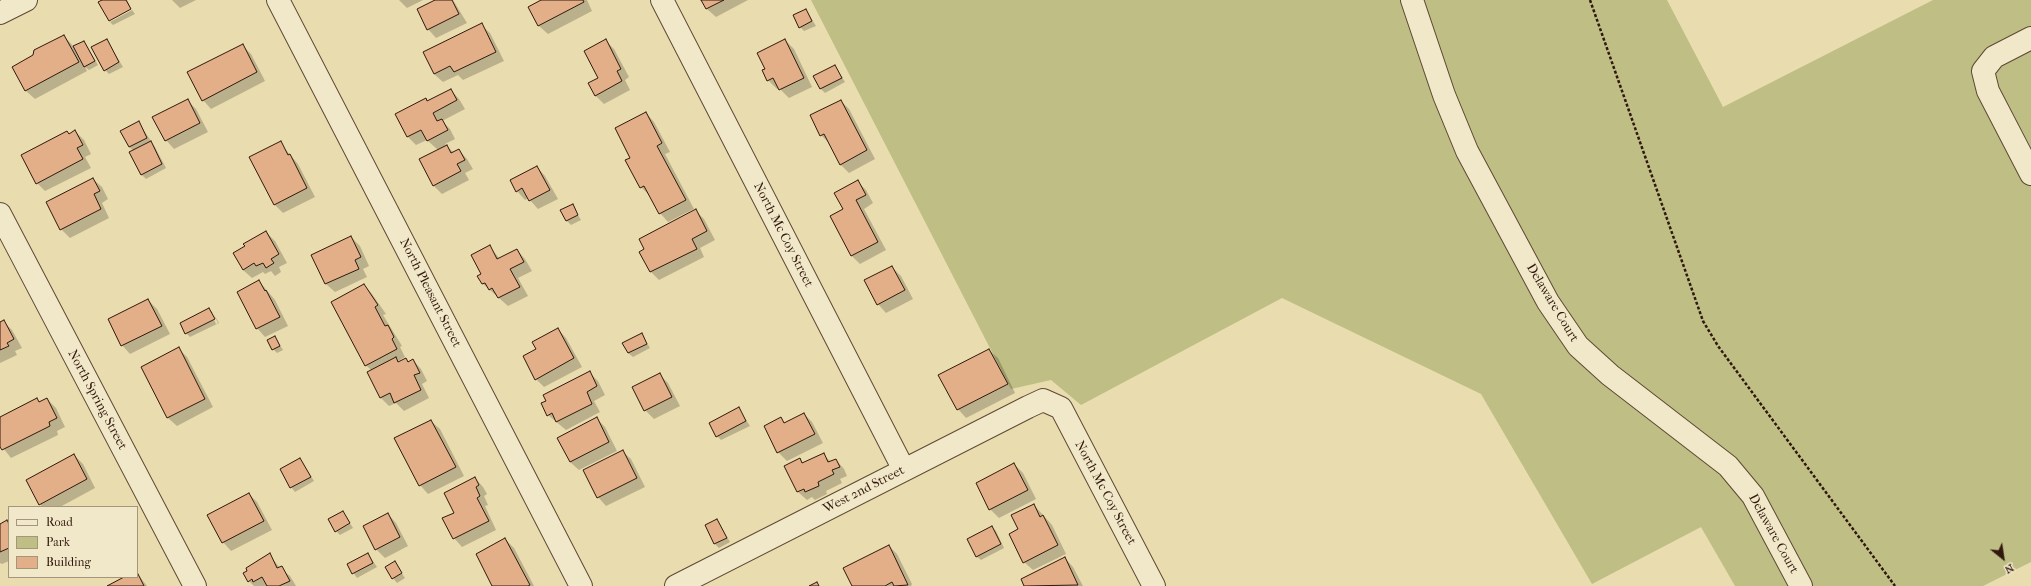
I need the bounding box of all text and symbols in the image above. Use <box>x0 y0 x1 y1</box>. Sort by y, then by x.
street label: North Mc Coy Street <box>750 180 816 290</box>
street label: North Pleasant Street <box>396 236 464 350</box>
street label: Delaware Court <box>1522 261 1582 345</box>
street label: North Spring Street <box>64 347 130 453</box>
street label: North Mc Coy Street <box>1071 438 1139 548</box>
street label: West 2nd Street <box>821 463 907 517</box>
street label: Delaware Court <box>1745 491 1801 577</box>
legend <box>8 506 138 578</box>
text: Road <box>46 515 73 529</box>
text: Park <box>46 535 70 549</box>
north arrow <box>1983 538 2023 578</box>
text: Building <box>46 555 91 569</box>
text: N <box>2002 561 2016 577</box>

